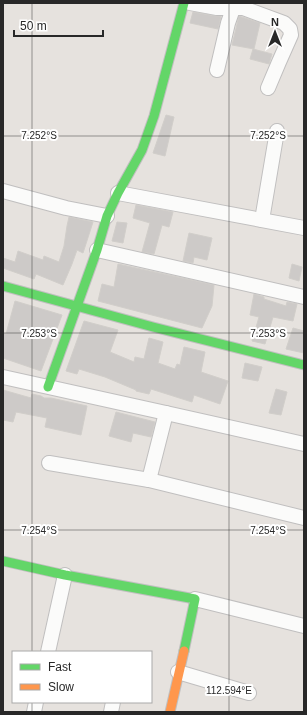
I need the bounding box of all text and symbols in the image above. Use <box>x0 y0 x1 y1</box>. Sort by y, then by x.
scale bar <box>14 12 103 38</box>
north arrow <box>255 12 295 52</box>
text: N <box>271 16 279 28</box>
text: 50 m <box>20 19 47 33</box>
text: 7.252°S <box>21 130 57 141</box>
text: 7.252°S <box>250 130 286 141</box>
text: 7.253°S <box>21 328 57 339</box>
text: 7.253°S <box>250 328 286 339</box>
text: 7.254°S <box>21 525 57 536</box>
text: 7.254°S <box>250 525 286 536</box>
legend <box>12 651 152 703</box>
text: Fast <box>48 660 72 674</box>
text: Slow <box>48 680 74 694</box>
text: 112.594°E <box>206 685 252 696</box>

